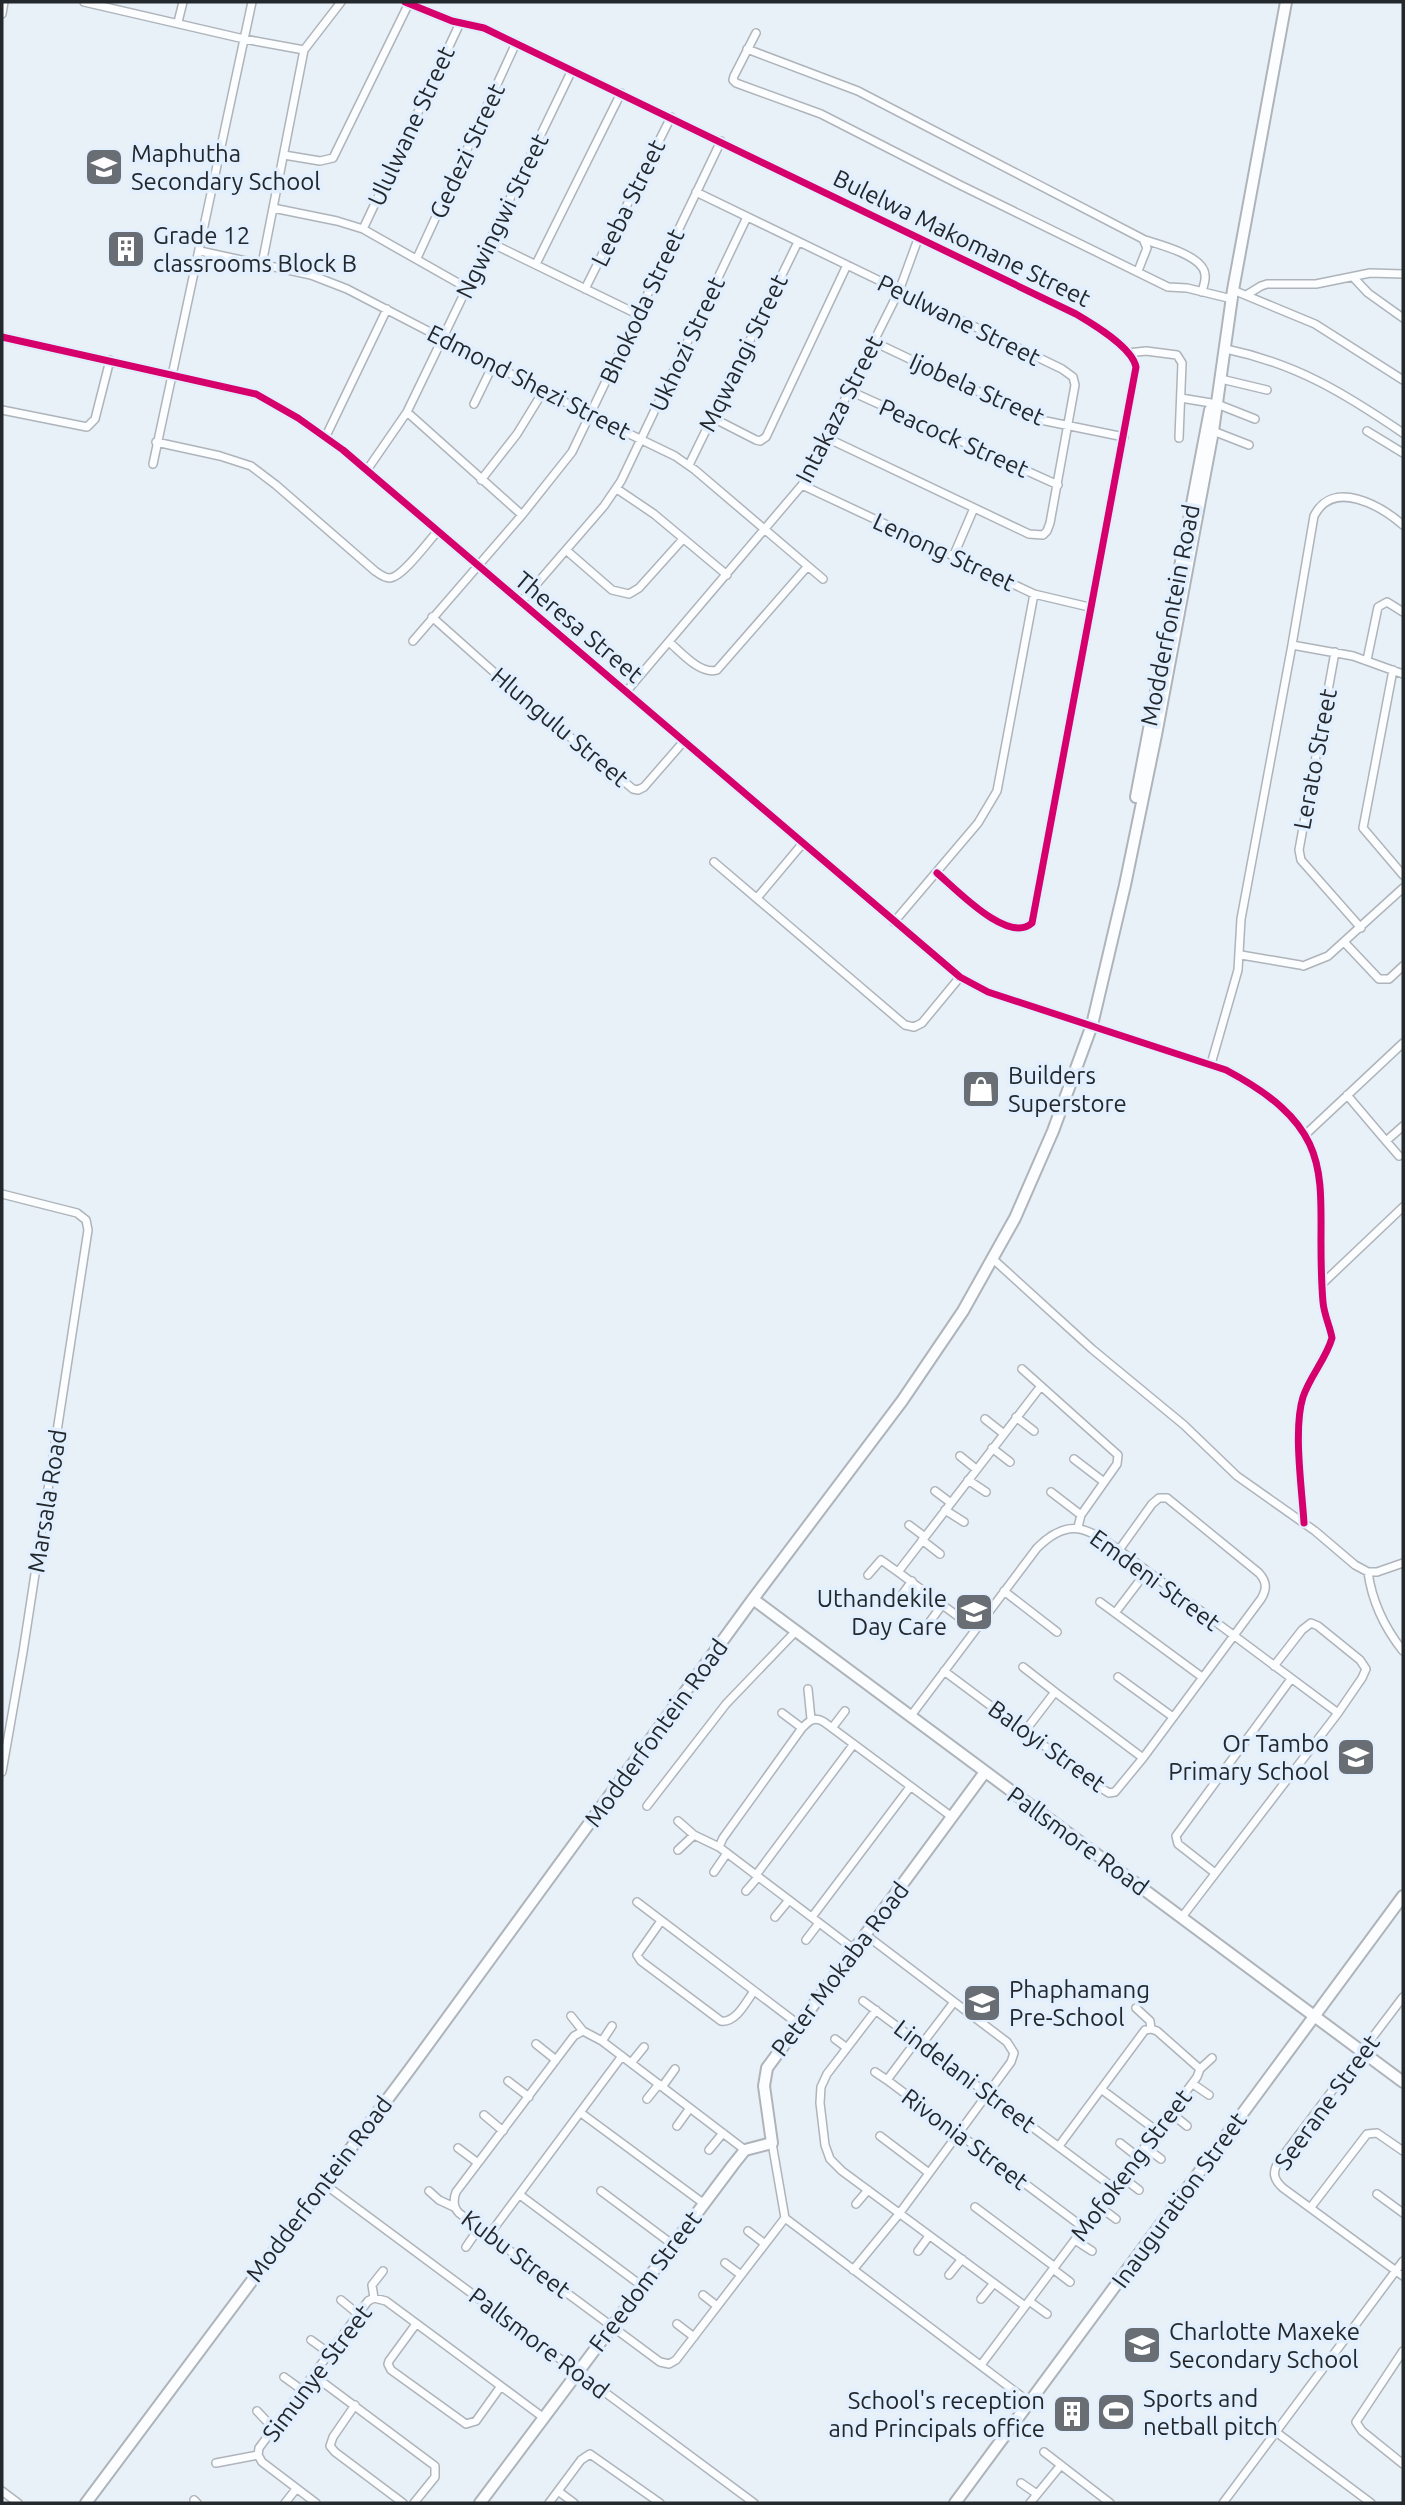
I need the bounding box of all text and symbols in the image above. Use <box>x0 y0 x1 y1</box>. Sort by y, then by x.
street label: Ululwane Street <box>362 41 460 210</box>
street label: Gedezi Street <box>424 79 510 223</box>
street label: Ngwingwi Street <box>450 129 554 303</box>
street label: Leeba Street <box>586 135 671 271</box>
place label: Maphutha Secondary School <box>131 140 321 195</box>
school or university icon: Maphutha Secondary School <box>83 146 125 188</box>
street label: Bulelwa Makomane Street <box>829 164 1095 312</box>
place label: Grade 12 classrooms Block B <box>153 222 357 277</box>
street label: Bhokoda Street <box>594 224 690 388</box>
building icon: Grade 12 classrooms Block B <box>105 228 147 270</box>
street label: Mqwangi Street <box>693 269 793 436</box>
street label: Peulwane Street <box>873 269 1045 371</box>
street label: Ukhozi Street <box>644 272 730 416</box>
street label: Edmond Shezi Street <box>423 319 636 445</box>
street label: Intakaza Street <box>790 330 888 487</box>
street label: Ijobela Street <box>906 347 1049 431</box>
street label: Peacock Street <box>875 393 1033 483</box>
street label: Modderfontein Road <box>1135 502 1205 728</box>
street label: Lenong Street <box>869 507 1020 597</box>
street label: Theresa Street <box>510 566 649 688</box>
street label: Hlungulu Street <box>486 662 634 792</box>
street label: Lerato Street <box>1288 686 1342 832</box>
place label: Builders Superstore <box>1008 1062 1127 1117</box>
shop icon: Builders Superstore <box>960 1068 1002 1110</box>
street label: Marsala Road <box>22 1428 72 1574</box>
street label: Emdeni Street <box>1085 1524 1225 1636</box>
place label: Uthandekile Day Care <box>817 1585 947 1640</box>
school or university icon: Uthandekile Day Care <box>953 1591 995 1633</box>
street label: Modderfontein Road <box>579 1634 733 1832</box>
street label: Baloyi Street <box>983 1695 1111 1798</box>
place label: Or Tambo Primary School <box>1168 1730 1329 1785</box>
school or university icon: Or Tambo Primary School <box>1335 1736 1377 1778</box>
street label: Pallsmore Road <box>1002 1781 1154 1901</box>
street label: Peter Mokaba Road <box>766 1877 914 2061</box>
place label: Phaphamang Pre-School <box>1009 1976 1150 2031</box>
school or university icon: Phaphamang Pre-School <box>961 1982 1003 2024</box>
street label: Lindelani Street <box>889 2014 1041 2138</box>
street label: Seerane Street <box>1269 2029 1385 2175</box>
street label: Rivonia Street <box>897 2083 1034 2196</box>
street label: Mofokeng Street <box>1065 2083 1197 2246</box>
street label: Modderfontein Road <box>240 2091 398 2287</box>
street label: Inauguration Street <box>1106 2107 1252 2293</box>
street label: Kubu Street <box>457 2205 576 2304</box>
street label: Freedom Street <box>583 2205 707 2357</box>
street label: Pallsmore Road <box>464 2282 614 2404</box>
street label: Simunye Street <box>257 2299 377 2446</box>
place label: Charlotte Maxeke Secondary School <box>1169 2318 1360 2373</box>
school or university icon: Charlotte Maxeke Secondary School <box>1121 2324 1163 2366</box>
place label: Sports and netball pitch <box>1143 2385 1278 2440</box>
place label: School's reception and Principals office <box>828 2387 1045 2442</box>
sports icon: Sports and netball pitch <box>1095 2391 1137 2433</box>
building icon: School's reception and Principals office <box>1051 2393 1093 2435</box>

